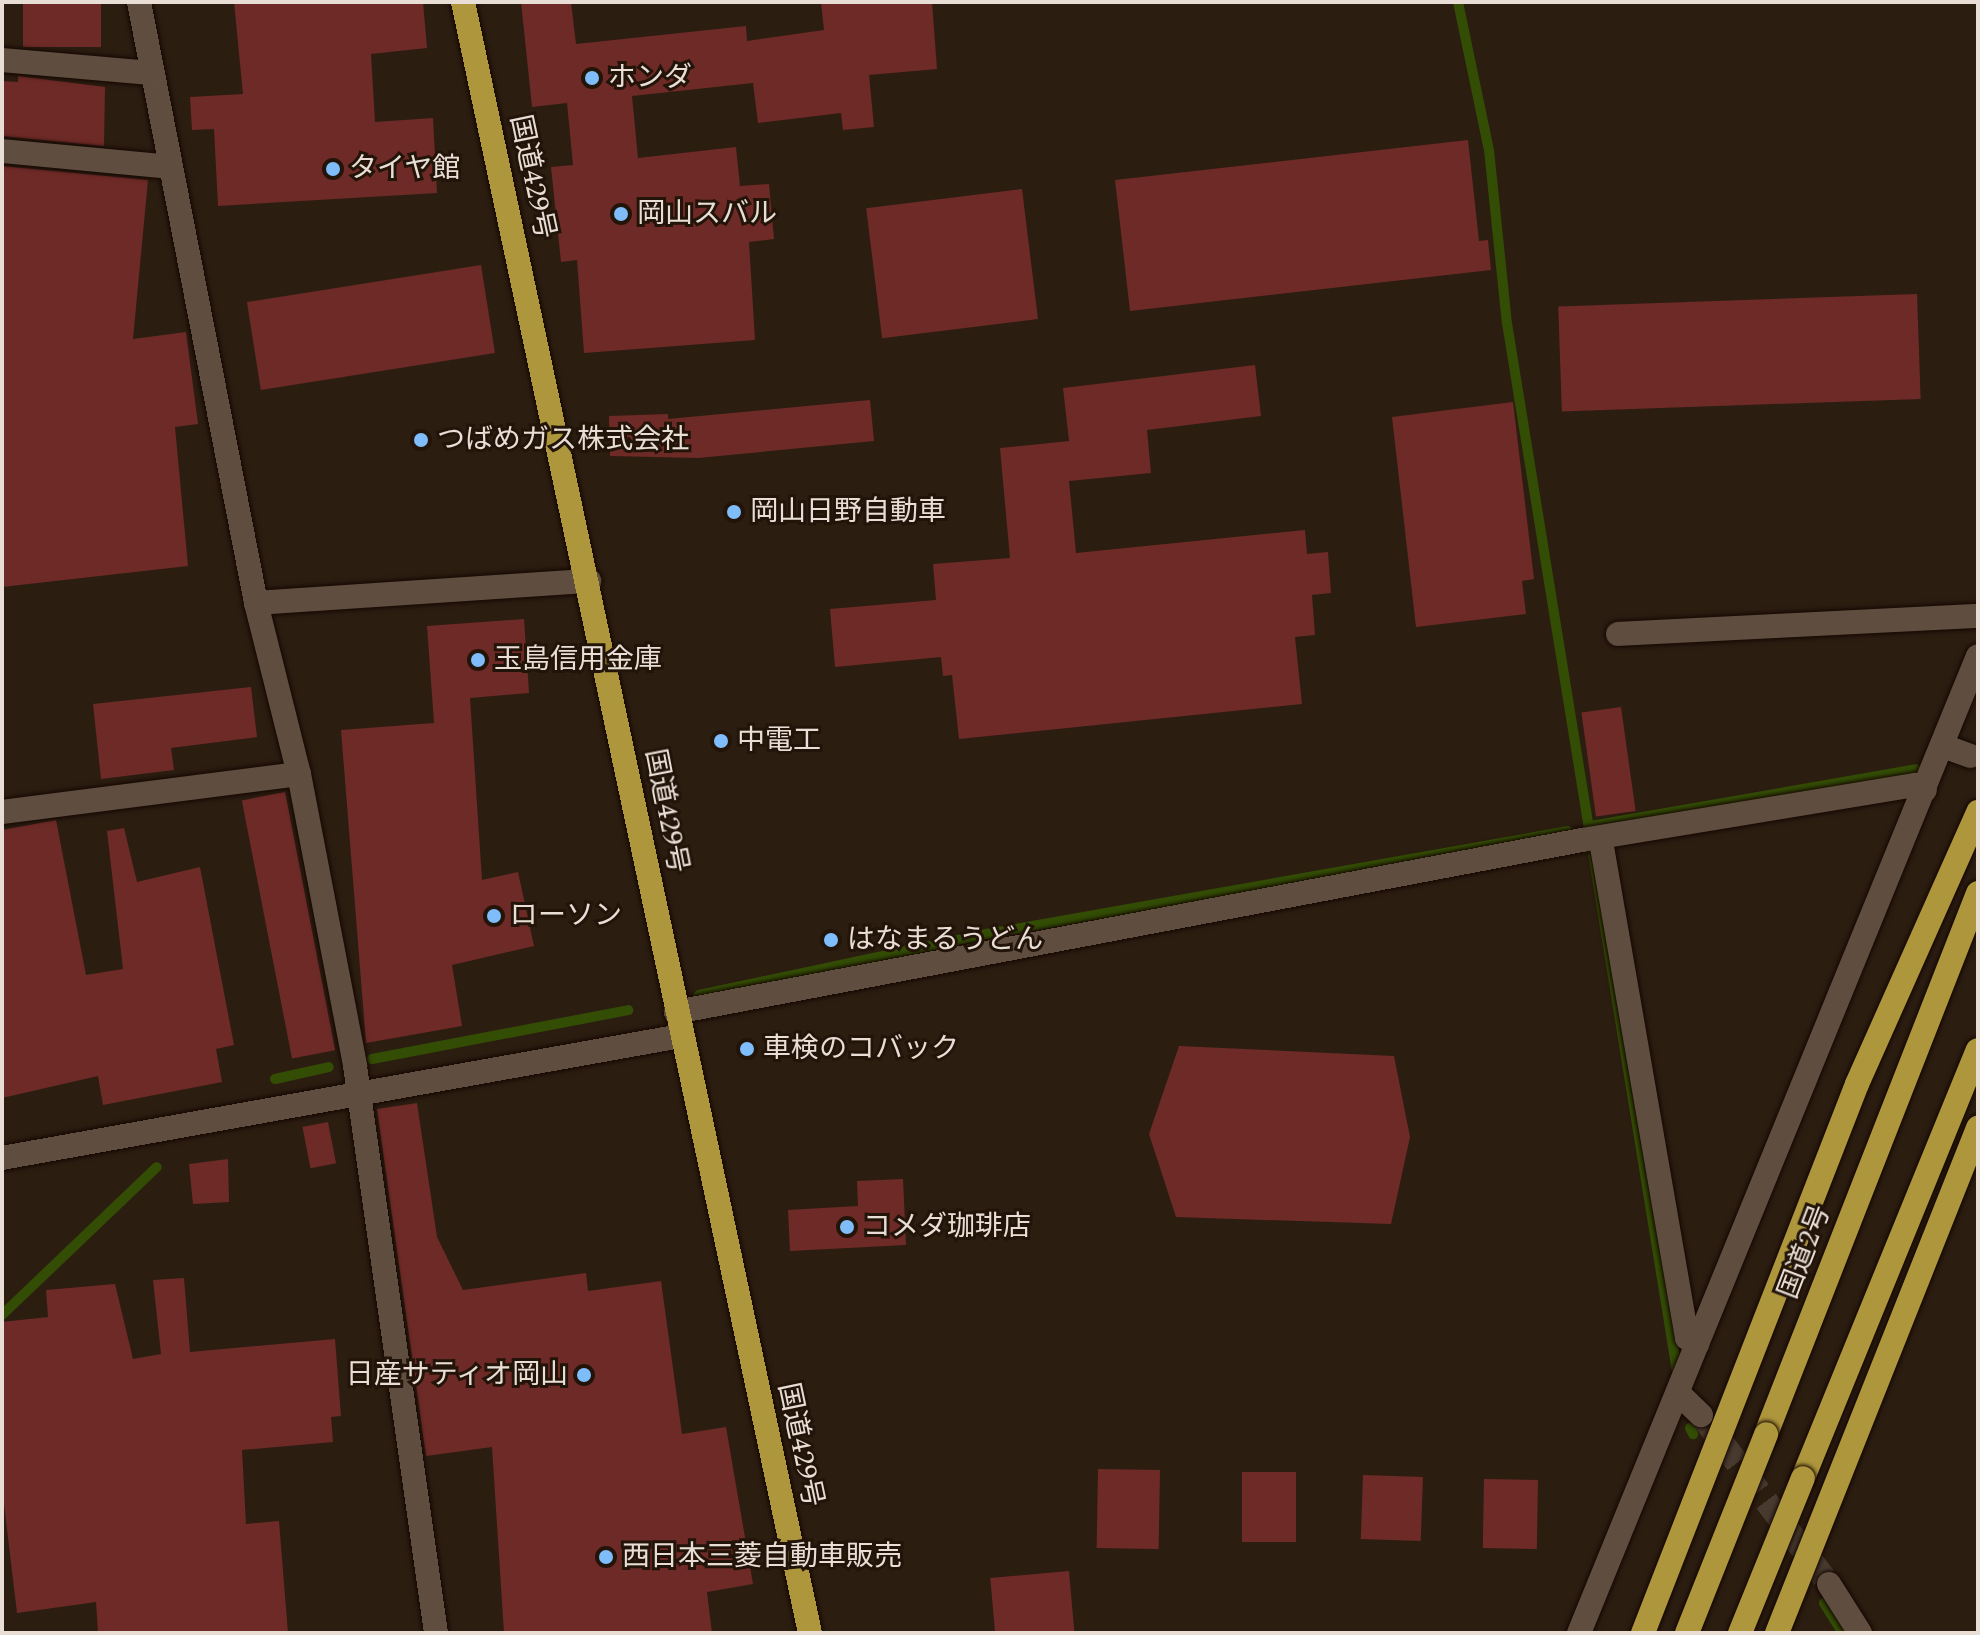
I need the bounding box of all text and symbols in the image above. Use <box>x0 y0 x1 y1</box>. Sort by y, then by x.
place label: ホンダ <box>608 61 692 95</box>
marker: ホンダ <box>583 69 601 87</box>
street label: 国道429号 <box>502 112 562 242</box>
place label: タイヤ館 <box>349 152 461 186</box>
marker: タイヤ館 <box>324 160 342 178</box>
place label: 岡山スバル <box>637 197 777 231</box>
marker: 岡山スバル <box>612 205 630 223</box>
place label: つばめガス株式会社 <box>437 423 689 457</box>
marker: つばめガス株式会社 <box>412 431 430 449</box>
place label: 岡山日野自動車 <box>750 495 946 529</box>
marker: 岡山日野自動車 <box>725 503 743 521</box>
place label: 玉島信用金庫 <box>494 643 662 677</box>
marker: 玉島信用金庫 <box>469 651 487 669</box>
place label: 中電工 <box>737 724 821 758</box>
marker: 中電工 <box>712 732 730 750</box>
street label: 国道429号 <box>637 746 695 876</box>
place label: ローソン <box>510 899 622 933</box>
marker: ローソン <box>485 907 503 925</box>
place label: はなまるうどん <box>847 923 1043 957</box>
marker: はなまるうどん <box>822 931 840 949</box>
place label: 車検のコバック <box>763 1032 959 1066</box>
marker: 車検のコバック <box>738 1040 756 1058</box>
street label: 国道2号 <box>1772 1200 1838 1304</box>
place label: コメダ珈琲店 <box>863 1210 1031 1244</box>
marker: コメダ珈琲店 <box>838 1218 856 1236</box>
place label: 日産サティオ岡山 <box>344 1358 568 1392</box>
marker: 日産サティオ岡山 <box>575 1366 593 1384</box>
street label: 国道429号 <box>770 1380 830 1510</box>
place label: 西日本三菱自動車販売 <box>622 1540 902 1574</box>
marker: 西日本三菱自動車販売 <box>597 1548 615 1566</box>

